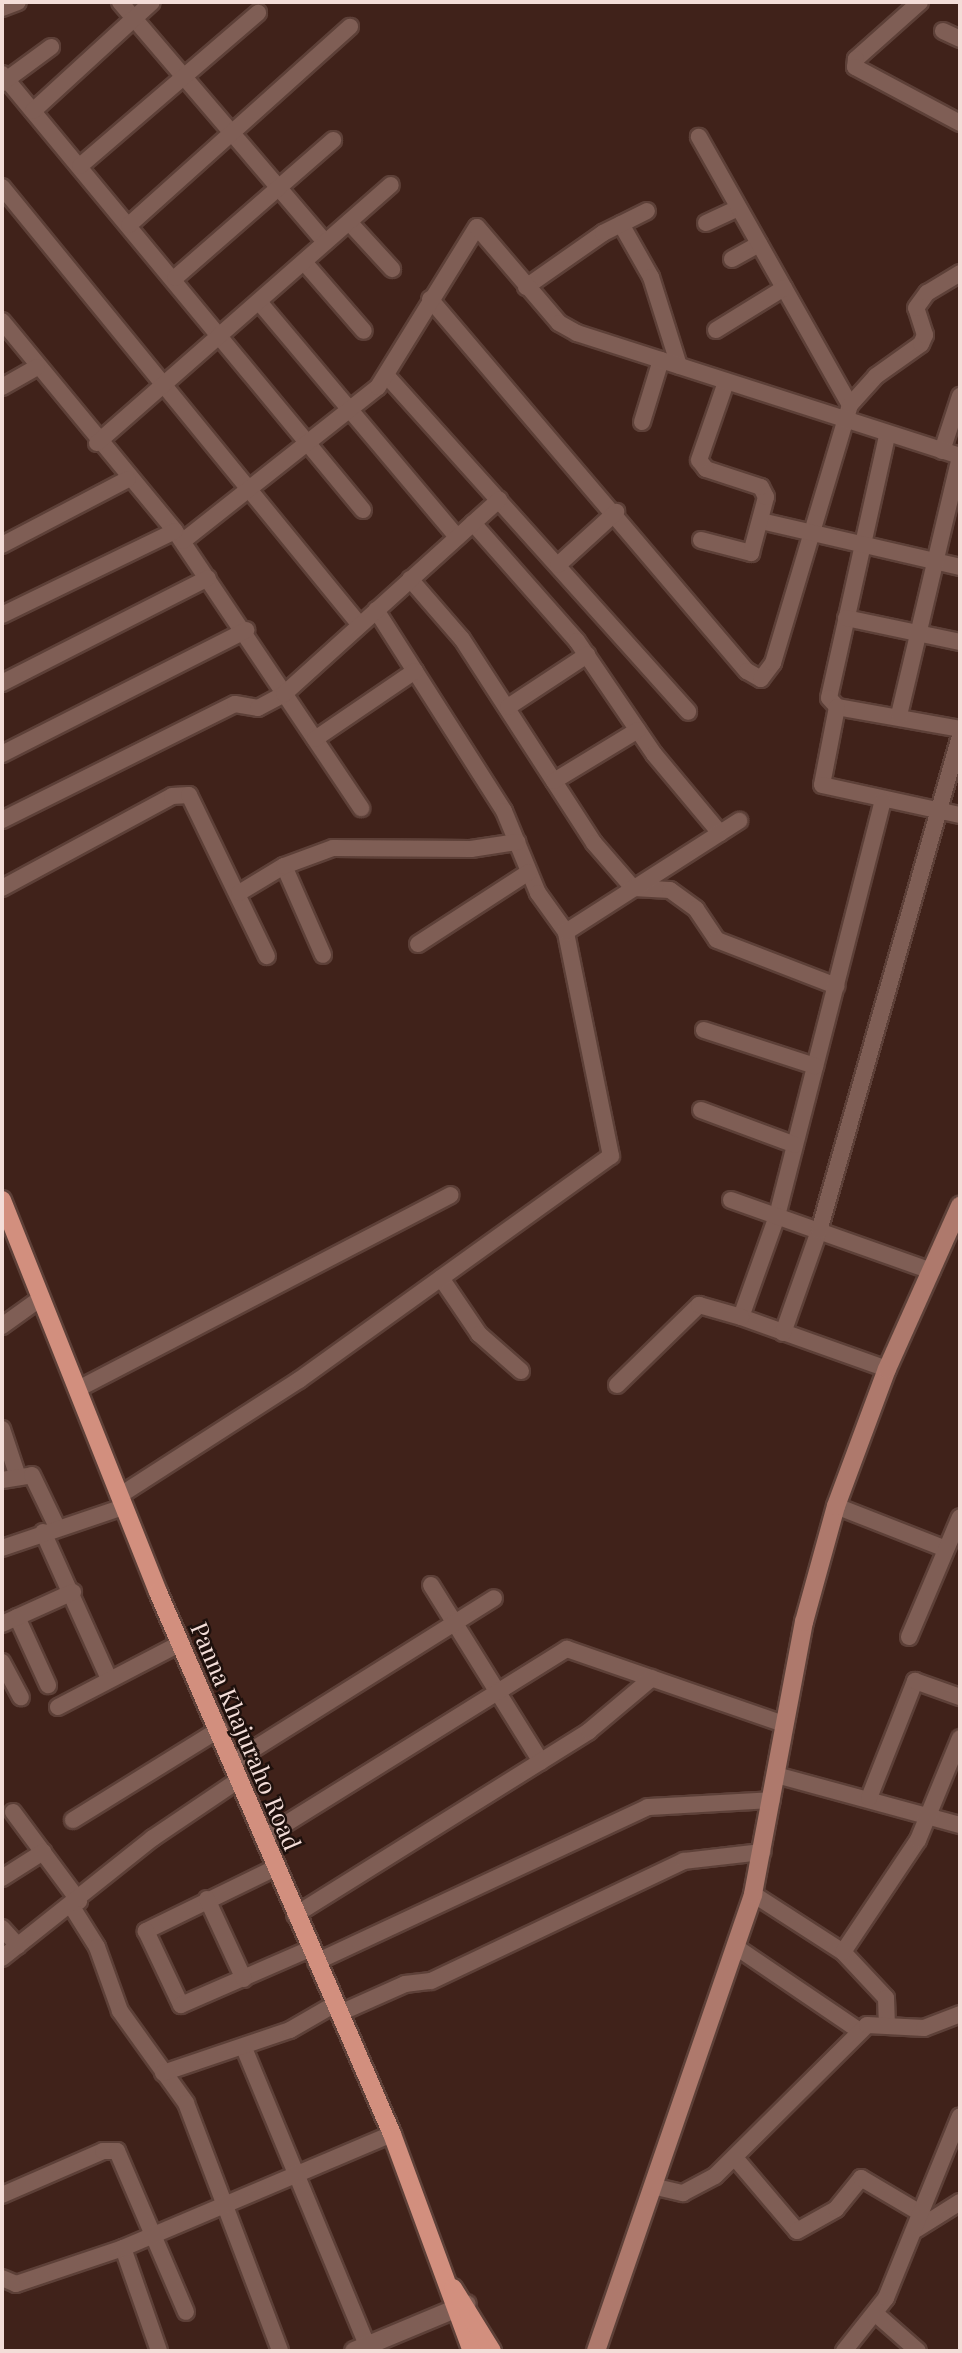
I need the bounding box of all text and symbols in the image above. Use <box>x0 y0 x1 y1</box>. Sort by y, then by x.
street label: Panna Khajuraho Road <box>185 1618 307 1854</box>

